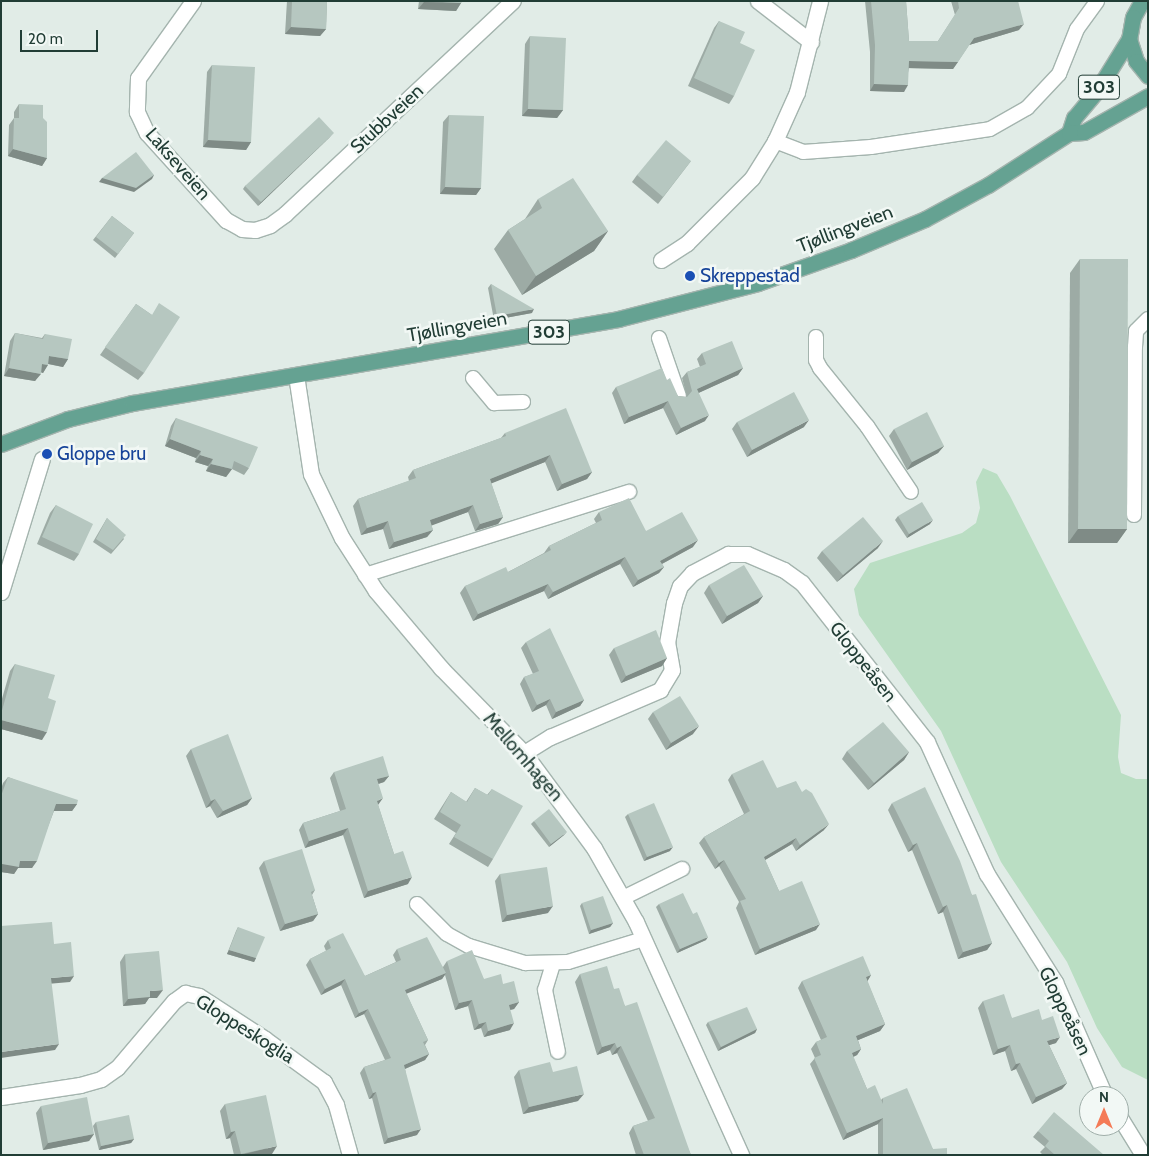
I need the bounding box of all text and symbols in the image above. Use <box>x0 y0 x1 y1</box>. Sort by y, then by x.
scale bar <box>22 20 100 52</box>
text: 20 m <box>28 30 63 48</box>
road number: 303 <box>1078 72 1120 102</box>
street label: Stubbveien <box>346 80 428 158</box>
street label: Lakseveien <box>141 123 215 205</box>
street label: Tjøllingveien <box>794 200 896 258</box>
place label: Skreppestad <box>700 265 800 287</box>
marker: Skreppestad <box>684 270 696 282</box>
street label: Tjøllingveien <box>405 307 509 347</box>
road number: 303 <box>528 316 570 348</box>
place label: Gloppe bru <box>57 443 146 465</box>
marker: Gloppe bru <box>41 448 53 460</box>
street label: Gloppeåsen <box>825 617 901 707</box>
street label: Mellomhagen <box>478 708 568 806</box>
street label: Gloppeåsen <box>1034 963 1096 1059</box>
street label: Gloppeskoglia <box>192 990 298 1068</box>
north arrow <box>1079 1086 1129 1136</box>
text: N <box>1099 1088 1109 1106</box>

